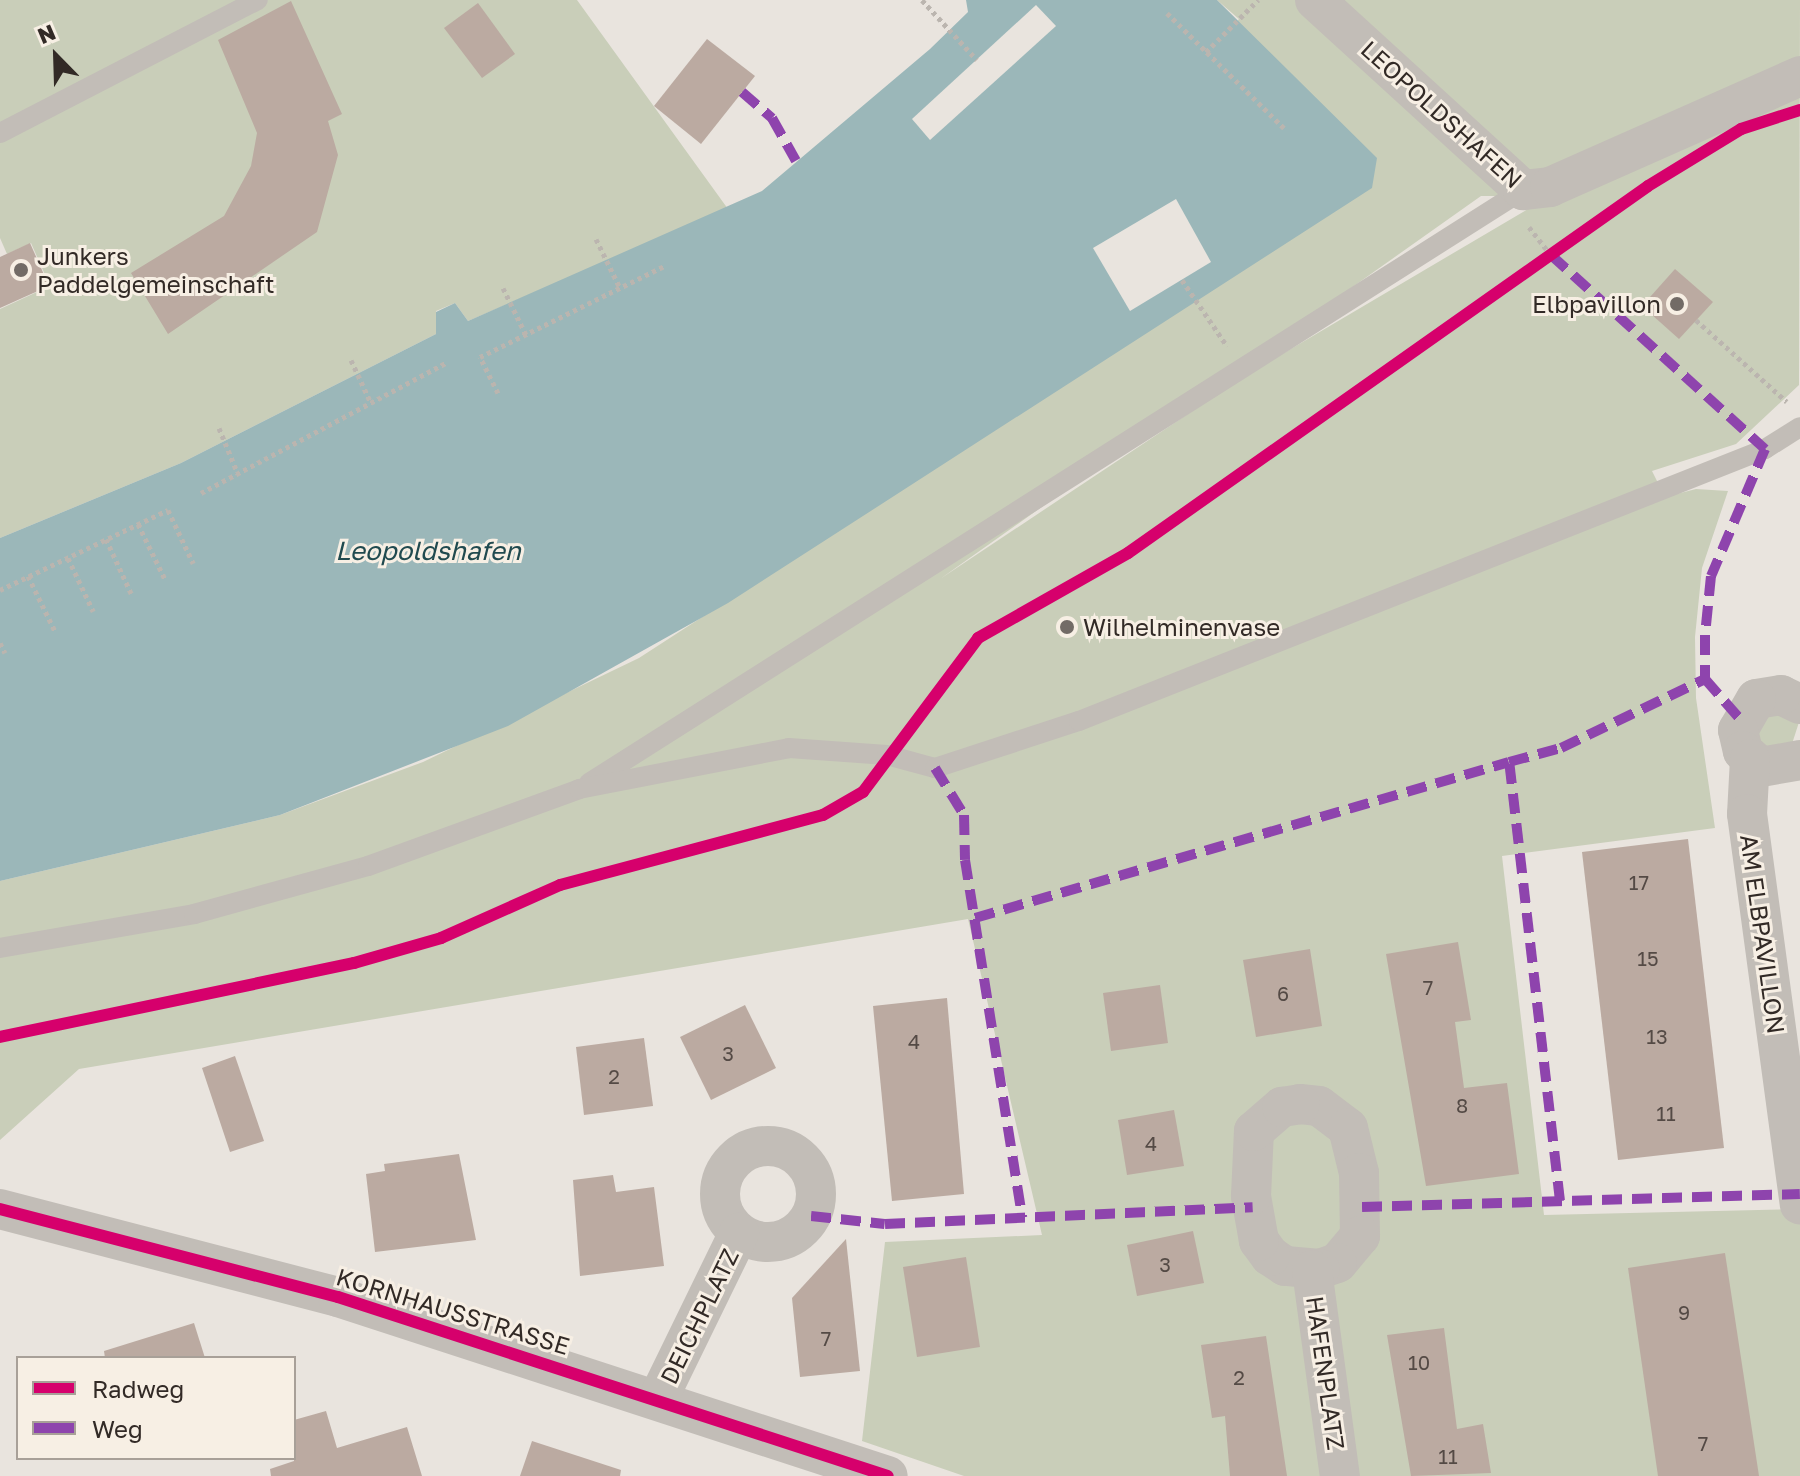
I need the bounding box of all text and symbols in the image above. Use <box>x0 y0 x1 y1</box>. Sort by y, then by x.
north arrow <box>16 16 96 96</box>
text: N <box>33 18 59 49</box>
street label: LEOPOLDSHAFEN <box>1356 34 1528 194</box>
place label: Junkers Paddelgemeinschaft <box>37 242 275 298</box>
marker: Junkers Paddelgemeinschaft <box>12 261 30 279</box>
place label: Elbpavillon <box>1532 290 1661 318</box>
marker: Elbpavillon <box>1668 295 1686 313</box>
water label: Leopoldshafen <box>335 535 521 567</box>
place label: Wilhelminenvase <box>1083 613 1280 641</box>
marker: Wilhelminenvase <box>1058 618 1076 636</box>
street label: AM ELBPAVILLON <box>1735 833 1791 1035</box>
house number: 17 <box>1629 870 1649 894</box>
house number: 15 <box>1637 946 1659 970</box>
house number: 7 <box>1423 975 1433 999</box>
house number: 6 <box>1277 981 1289 1005</box>
house number: 13 <box>1646 1024 1668 1048</box>
house number: 4 <box>908 1029 920 1053</box>
house number: 3 <box>722 1041 734 1065</box>
house number: 2 <box>608 1064 620 1088</box>
house number: 8 <box>1456 1093 1468 1117</box>
house number: 11 <box>1656 1101 1676 1125</box>
house number: 4 <box>1145 1131 1157 1155</box>
street label: DEICHPLATZ <box>654 1244 744 1388</box>
house number: 3 <box>1159 1252 1171 1276</box>
street label: KORNHAUSSTRASSE <box>333 1262 573 1360</box>
street label: HAFENPLATZ <box>1301 1294 1351 1452</box>
house number: 9 <box>1678 1300 1690 1324</box>
house number: 7 <box>821 1326 831 1350</box>
house number: 10 <box>1408 1350 1430 1374</box>
legend <box>16 1356 296 1460</box>
house number: 2 <box>1233 1365 1245 1389</box>
text: Radweg <box>92 1374 184 1403</box>
text: Weg <box>92 1414 143 1443</box>
house number: 7 <box>1698 1431 1708 1455</box>
house number: 11 <box>1438 1444 1458 1468</box>

